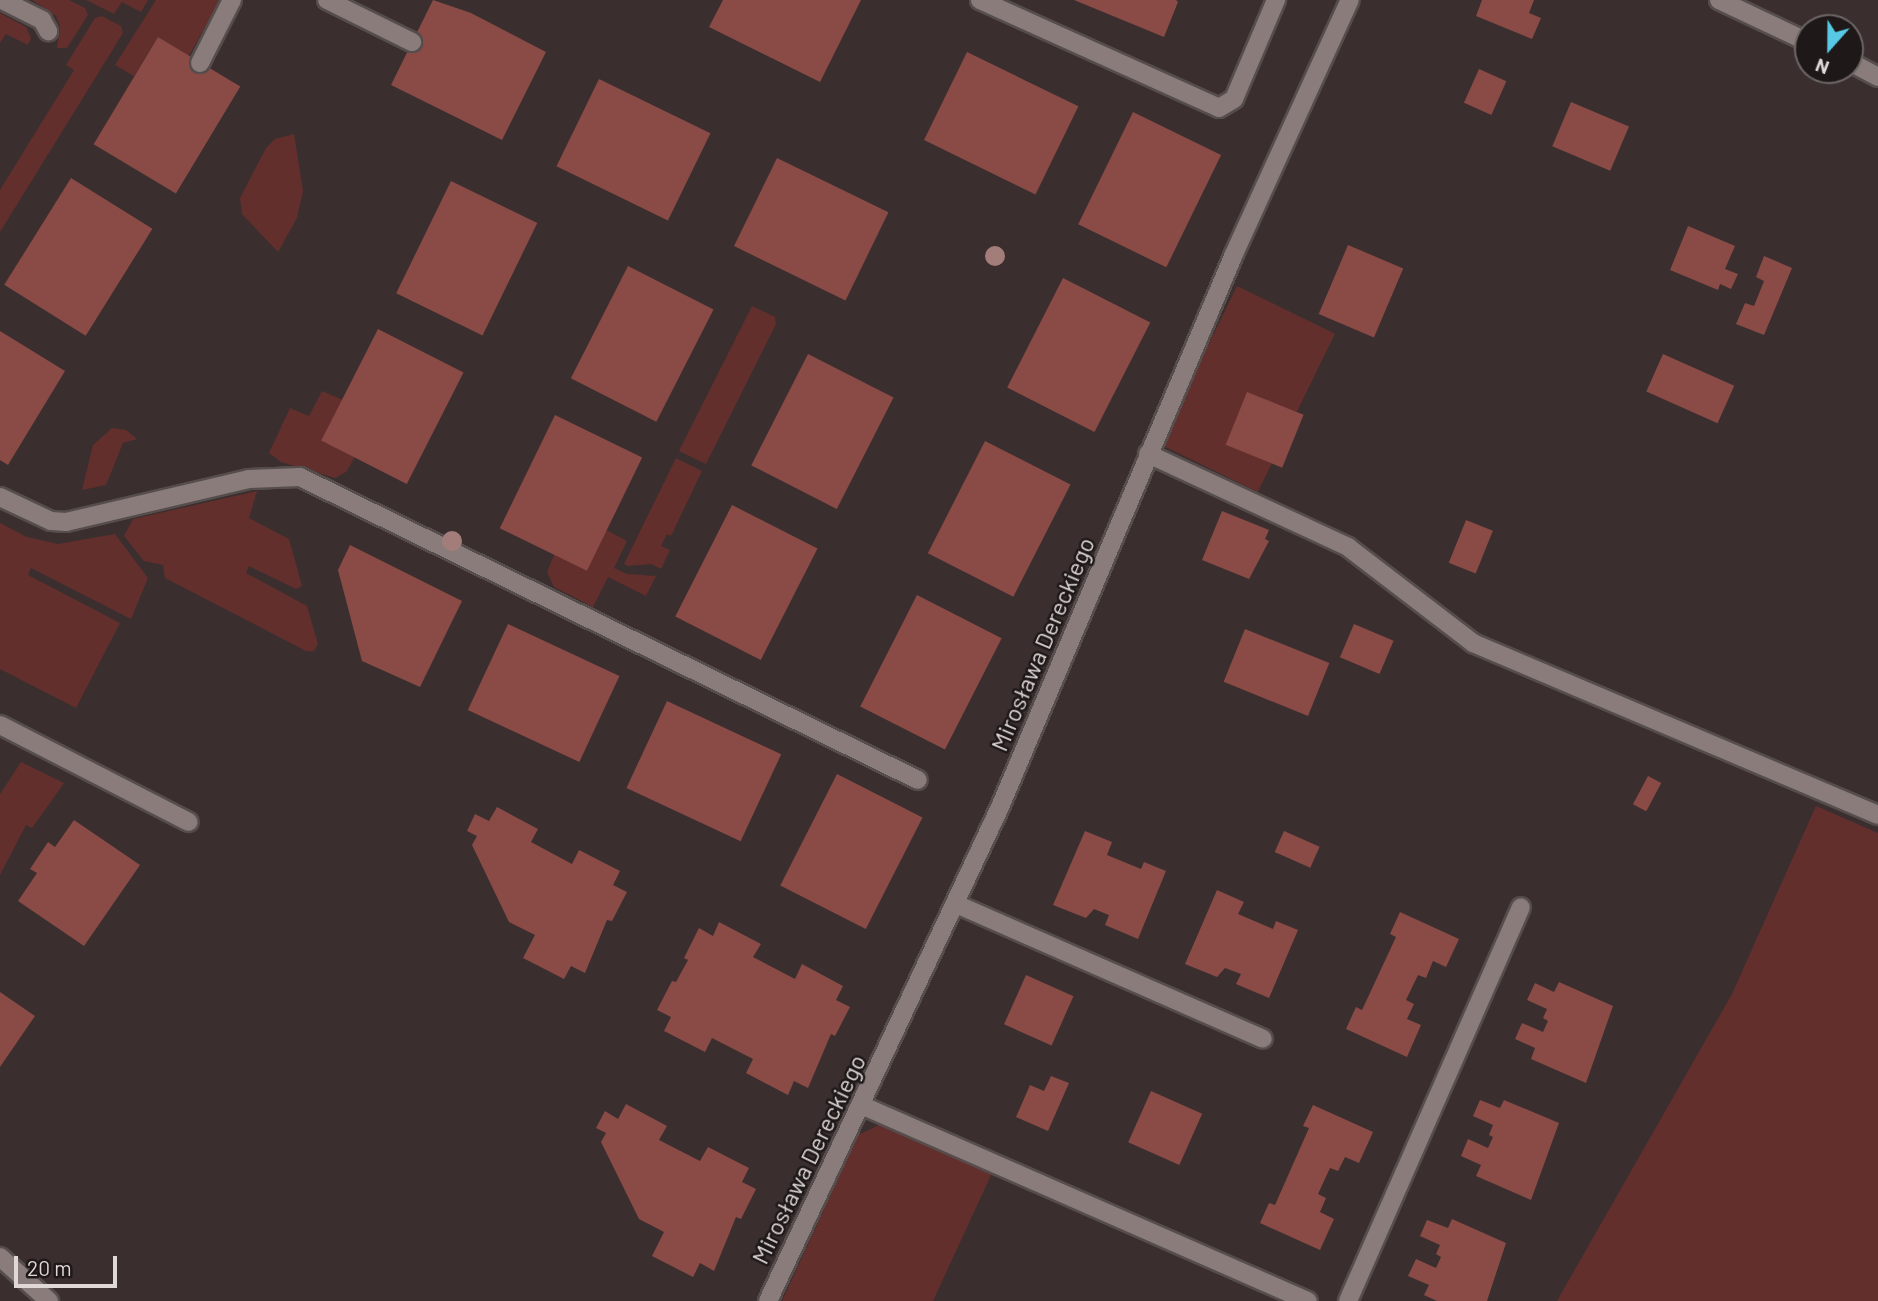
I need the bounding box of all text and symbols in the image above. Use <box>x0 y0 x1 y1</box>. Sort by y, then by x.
north arrow <box>1794 14 1864 84</box>
text: N <box>1812 54 1832 80</box>
street label: Mirosława Dereckiego <box>984 533 1100 755</box>
street label: Mirosława Dereckiego <box>745 1050 871 1268</box>
scale bar <box>18 1242 121 1286</box>
text: 20 m <box>27 1255 72 1280</box>

